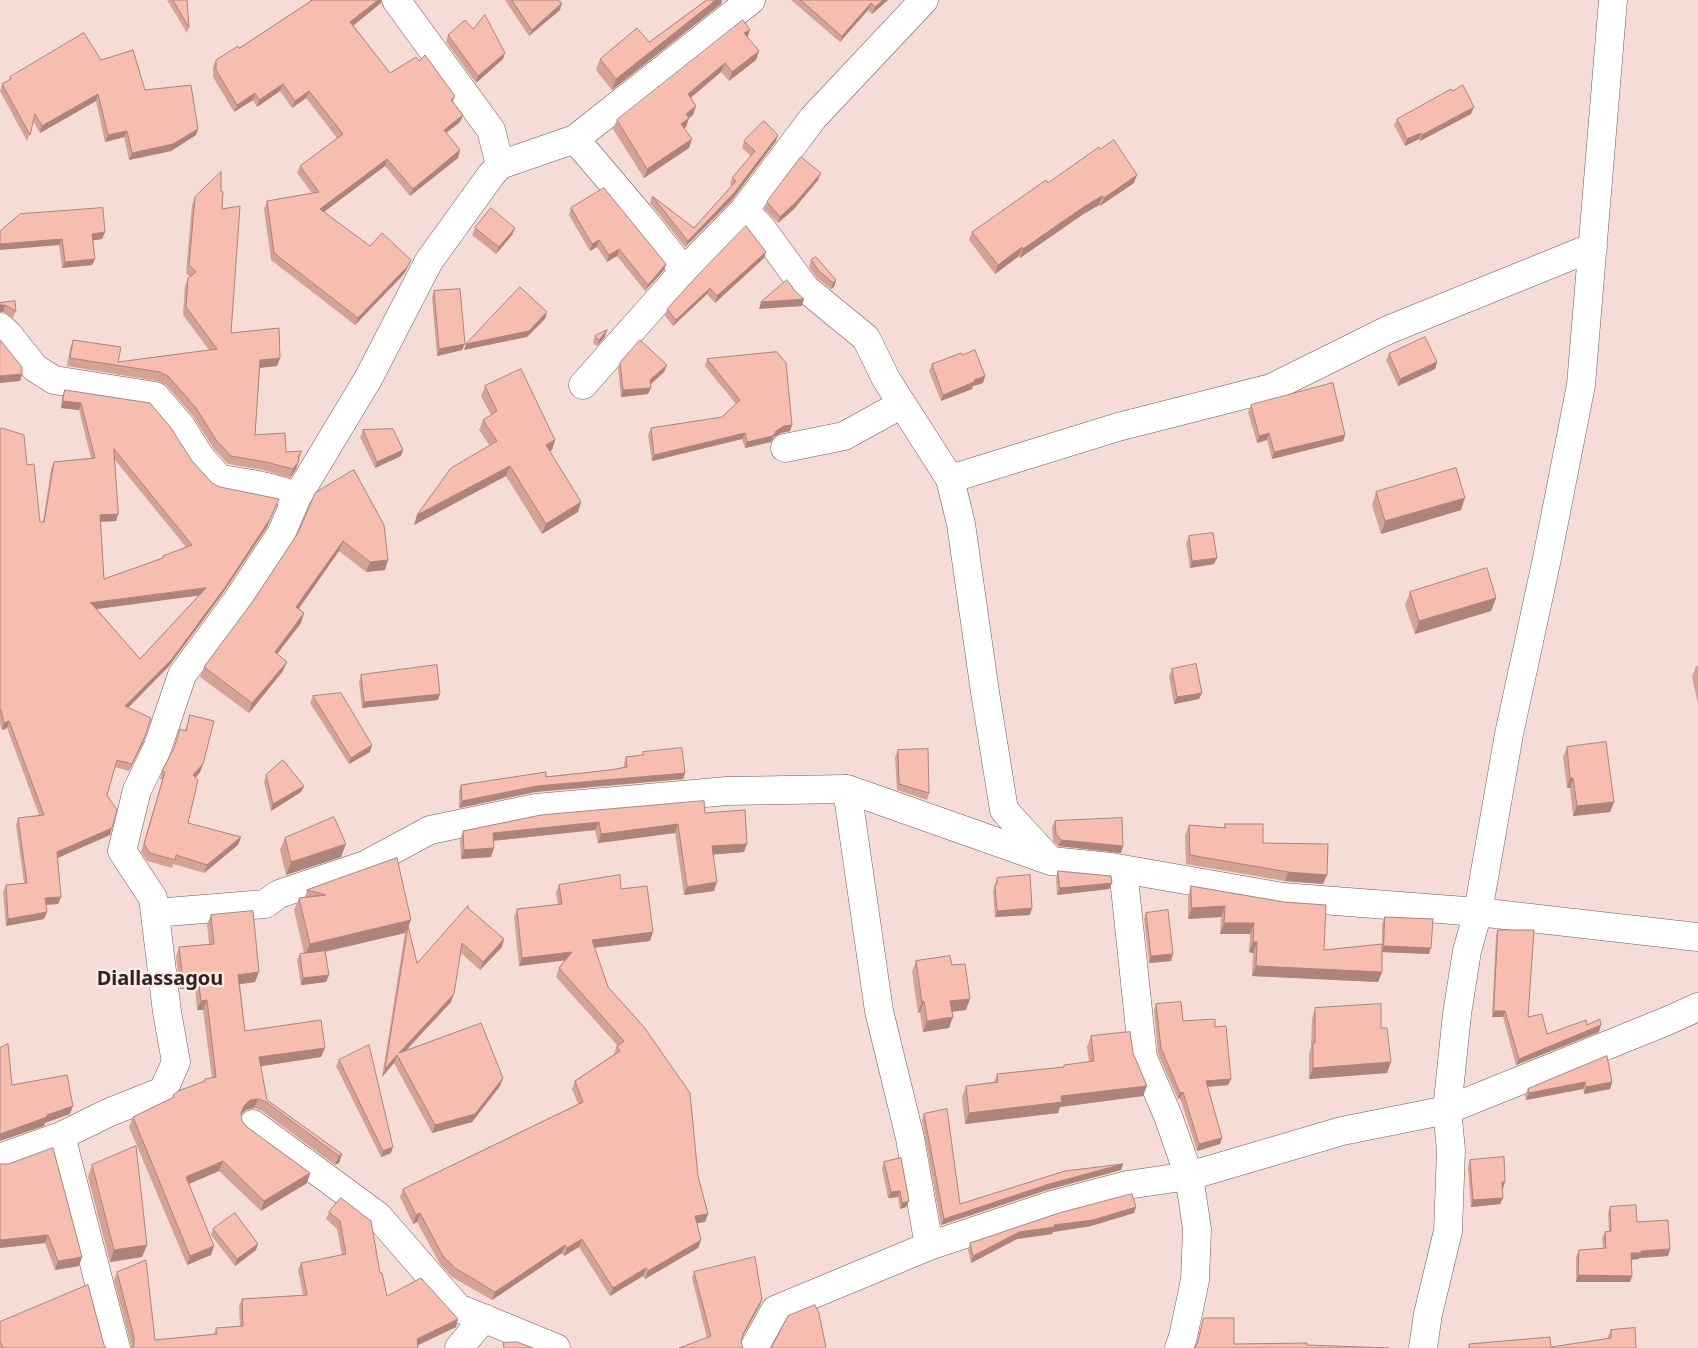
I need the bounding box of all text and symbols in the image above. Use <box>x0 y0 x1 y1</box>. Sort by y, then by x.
district label: Diallassagou <box>97 967 223 991</box>

